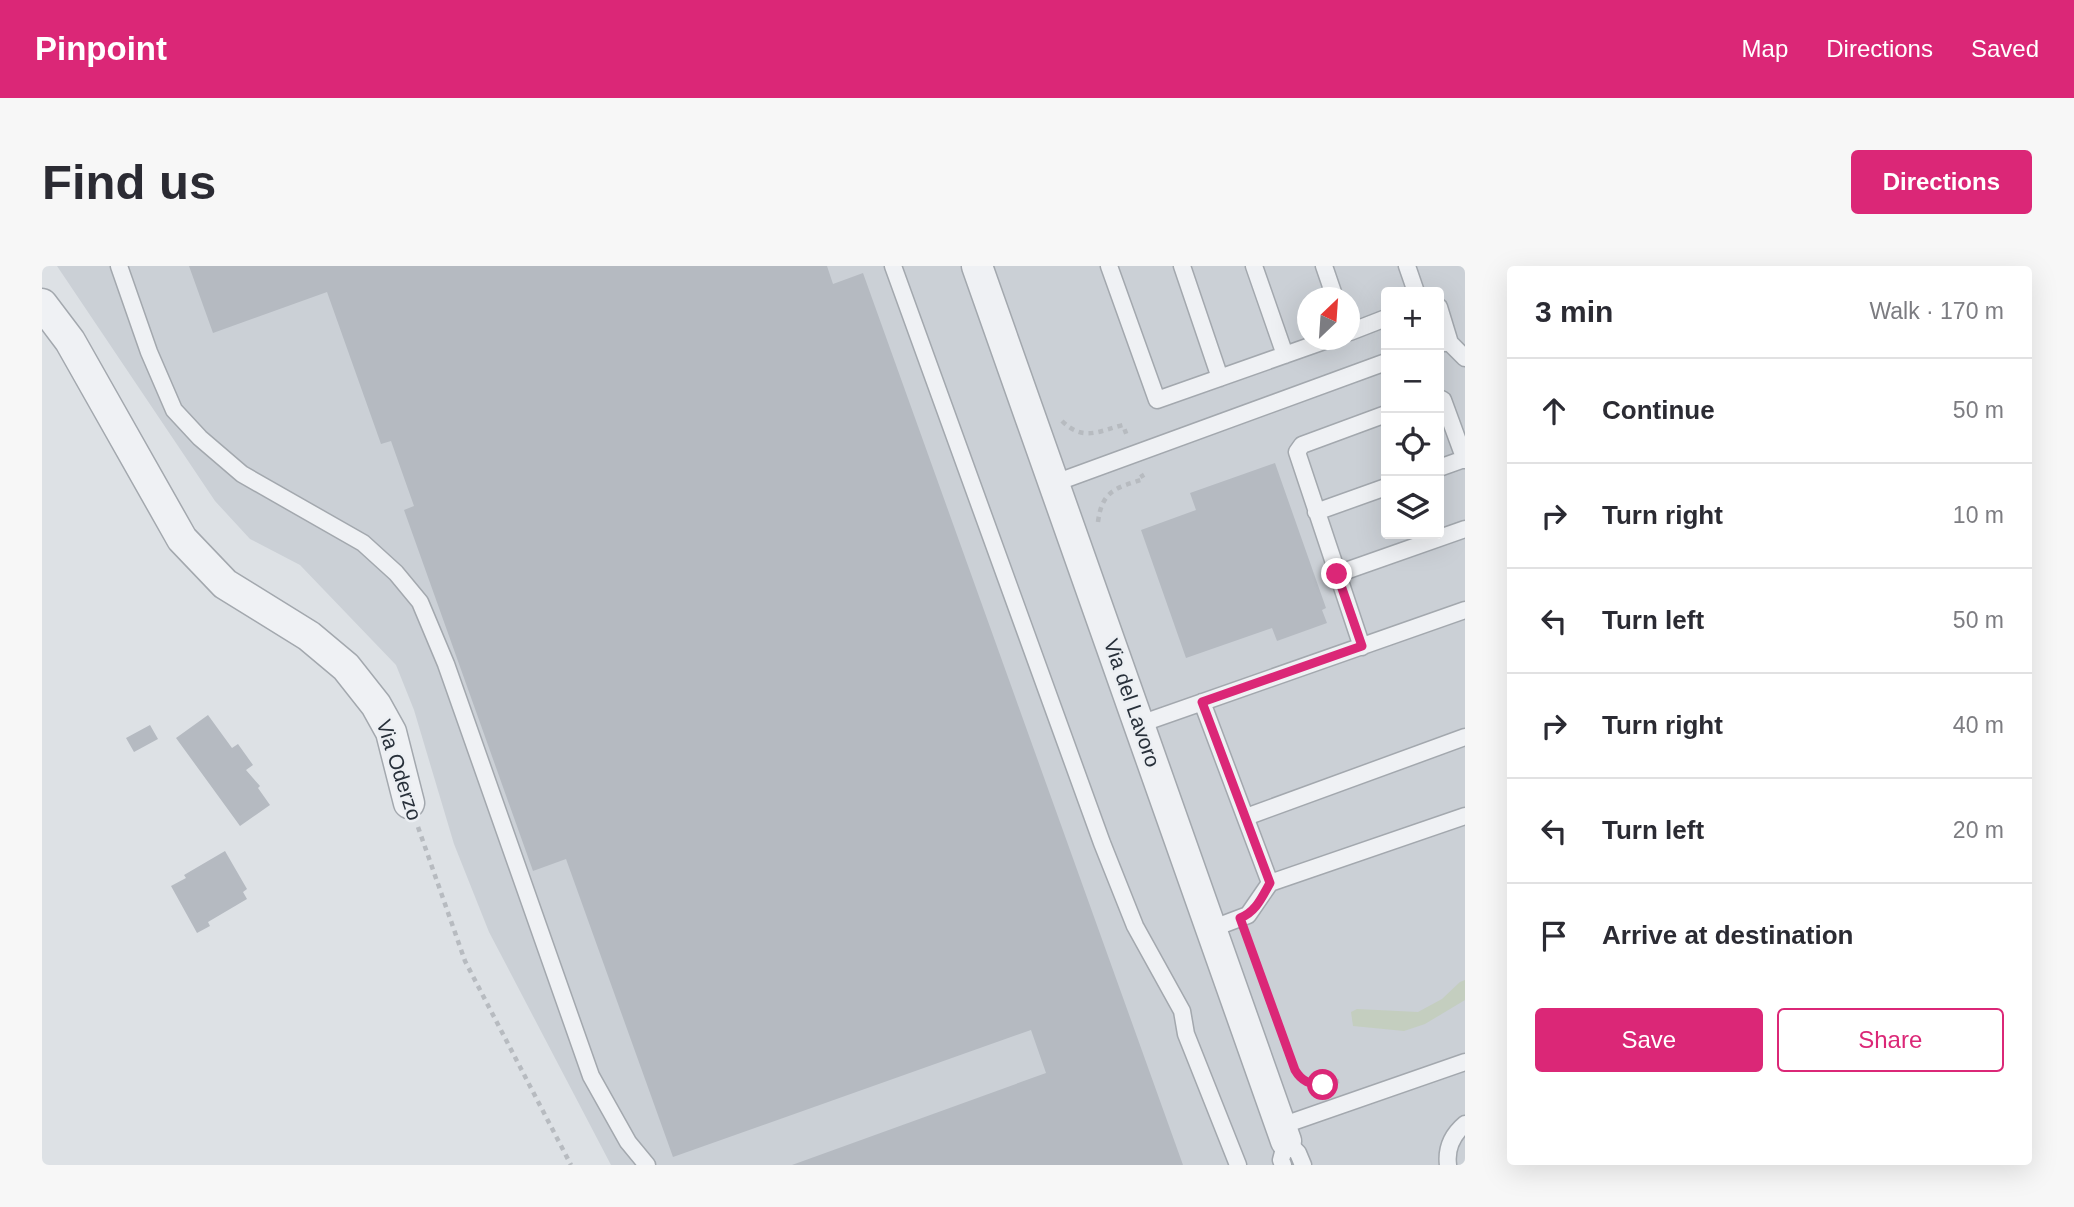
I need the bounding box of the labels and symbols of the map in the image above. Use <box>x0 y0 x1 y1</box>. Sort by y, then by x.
north arrow <box>1297 287 1360 350</box>
route end <box>1321 558 1352 589</box>
street label: Via del Lavoro <box>1100 636 1165 770</box>
street label: Via Oderzo <box>372 717 427 823</box>
route start <box>1307 1069 1338 1100</box>

